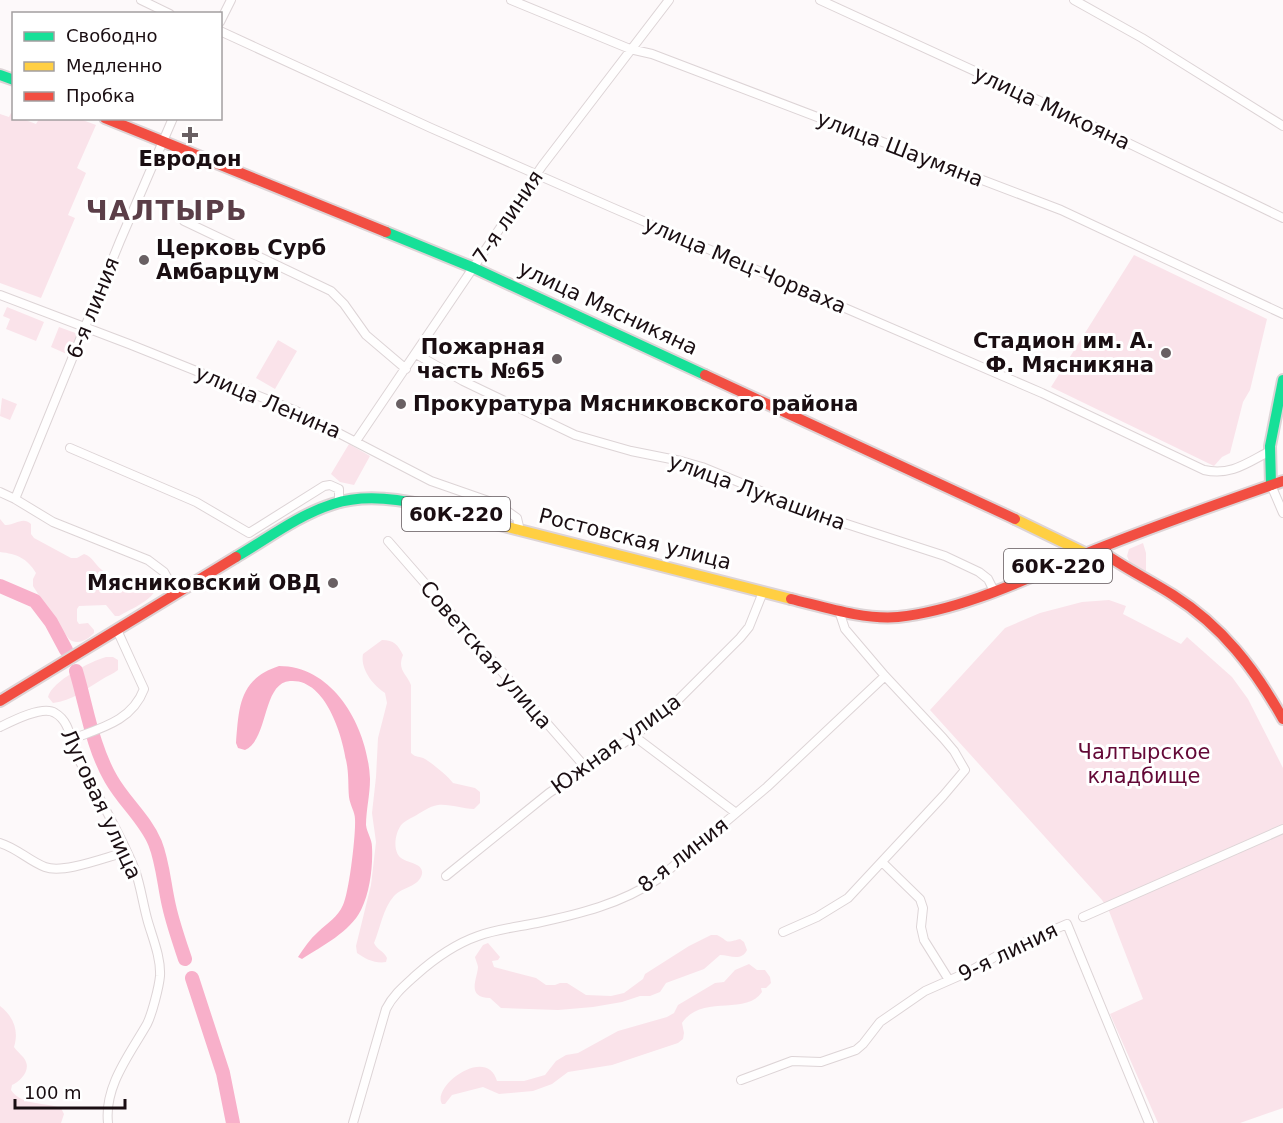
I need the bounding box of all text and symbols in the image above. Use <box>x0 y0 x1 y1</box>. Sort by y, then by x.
legend <box>12 12 222 120</box>
text: Свободно <box>66 25 158 46</box>
text: Медленно <box>66 55 162 76</box>
street label: улица Микояна <box>970 61 1134 155</box>
text: Пробка <box>66 85 135 106</box>
street label: улица Шаумяна <box>813 106 987 192</box>
marker: Евродон <box>181 126 199 144</box>
place label: Евродон <box>139 147 242 171</box>
street label: 7-я линия <box>468 166 548 268</box>
district label: ЧАЛТЫРЬ <box>86 195 248 226</box>
street label: улица Мец-Чорваха <box>640 211 850 319</box>
place label: Церковь Сурб Амбарцум <box>156 236 326 284</box>
marker: Церковь Сурб Амбарцум <box>137 253 151 267</box>
street label: 6-я линия <box>62 254 124 362</box>
street label: улица Мясникяна <box>515 256 701 360</box>
place label: Стадион им. А. Ф. Мясникяна <box>973 329 1154 377</box>
place label: Пожарная часть №65 <box>417 335 545 383</box>
marker: Стадион им. А. Ф. Мясникяна <box>1159 346 1173 360</box>
marker: Пожарная часть №65 <box>550 352 564 366</box>
street label: улица Ленина <box>191 360 345 444</box>
place label: Прокуратура Мясниковского района <box>413 392 858 416</box>
marker: Прокуратура Мясниковского района <box>394 397 408 411</box>
street label: улица Лукашина <box>665 449 849 535</box>
road number: 60К-220 <box>402 497 510 531</box>
street label: Ростовская улица <box>536 503 734 575</box>
road number: 60К-220 <box>1004 549 1112 583</box>
place label: Мясниковский ОВД <box>87 571 321 595</box>
marker: Мясниковский ОВД <box>326 576 340 590</box>
street label: Советская улица <box>415 576 557 734</box>
street label: Южная улица <box>547 689 685 799</box>
street label: Луговая улица <box>56 725 146 883</box>
park label: Чалтырское кладбище <box>1078 740 1210 788</box>
street label: 8-я линия <box>633 813 733 897</box>
street label: 9-я линия <box>955 918 1061 986</box>
scale bar <box>15 1072 124 1110</box>
text: 100 m <box>24 1082 82 1103</box>

